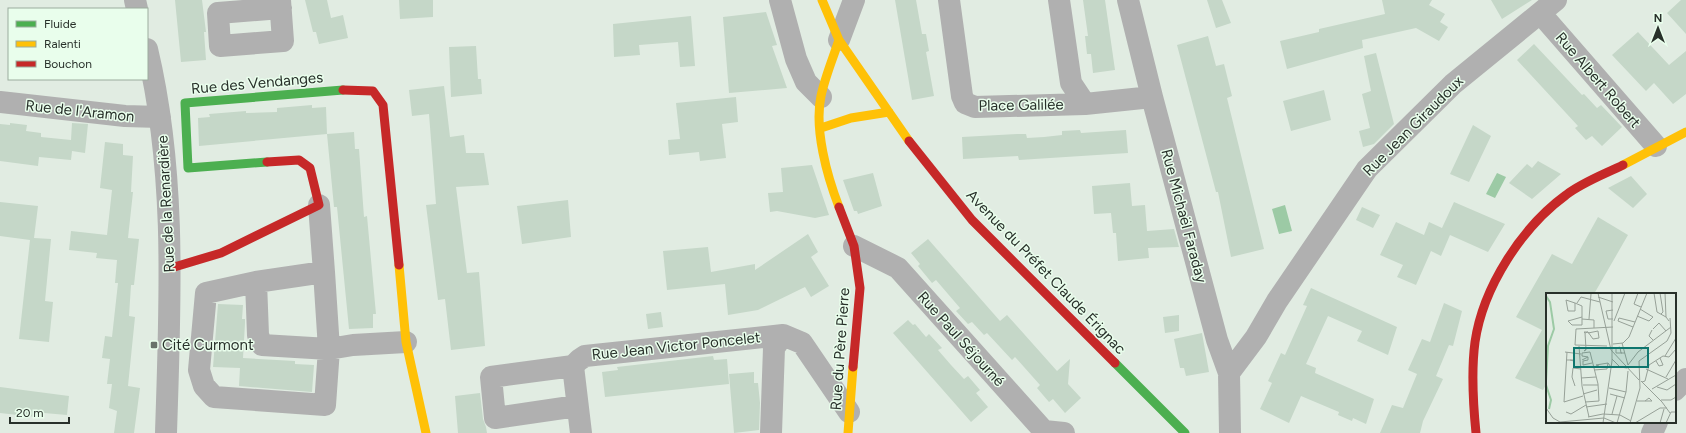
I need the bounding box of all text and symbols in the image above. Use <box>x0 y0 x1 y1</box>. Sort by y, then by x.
legend <box>8 8 148 80</box>
north arrow <box>1638 8 1678 48</box>
text: N <box>1654 12 1662 25</box>
text: Fluide <box>44 17 77 31</box>
street label: Rue Albert Robert <box>1552 29 1644 132</box>
text: Ralenti <box>44 37 81 51</box>
text: Bouchon <box>44 57 92 71</box>
street label: Rue des Vendanges <box>190 68 324 98</box>
street label: Rue Jean Giraudoux <box>1359 72 1467 180</box>
street label: Place Galilée <box>978 95 1064 115</box>
street label: Rue de l'Aramon <box>25 96 135 126</box>
street label: Rue de la Renardière <box>153 135 179 273</box>
street label: Rue Michaël Faraday <box>1157 147 1211 285</box>
street label: Avenue du Préfet Claude Érignac <box>963 186 1129 358</box>
street label: Rue du Père Pierre <box>827 287 853 411</box>
street label: Rue Paul Séjourné <box>914 288 1008 390</box>
inset map <box>1546 293 1676 423</box>
street label: Rue Jean Victor Poncelet <box>591 328 762 364</box>
place label: Cité Curmont <box>162 336 254 354</box>
marker: Cité Curmont <box>149 340 159 350</box>
scale bar <box>10 399 69 425</box>
text: 20 m <box>16 406 44 420</box>

